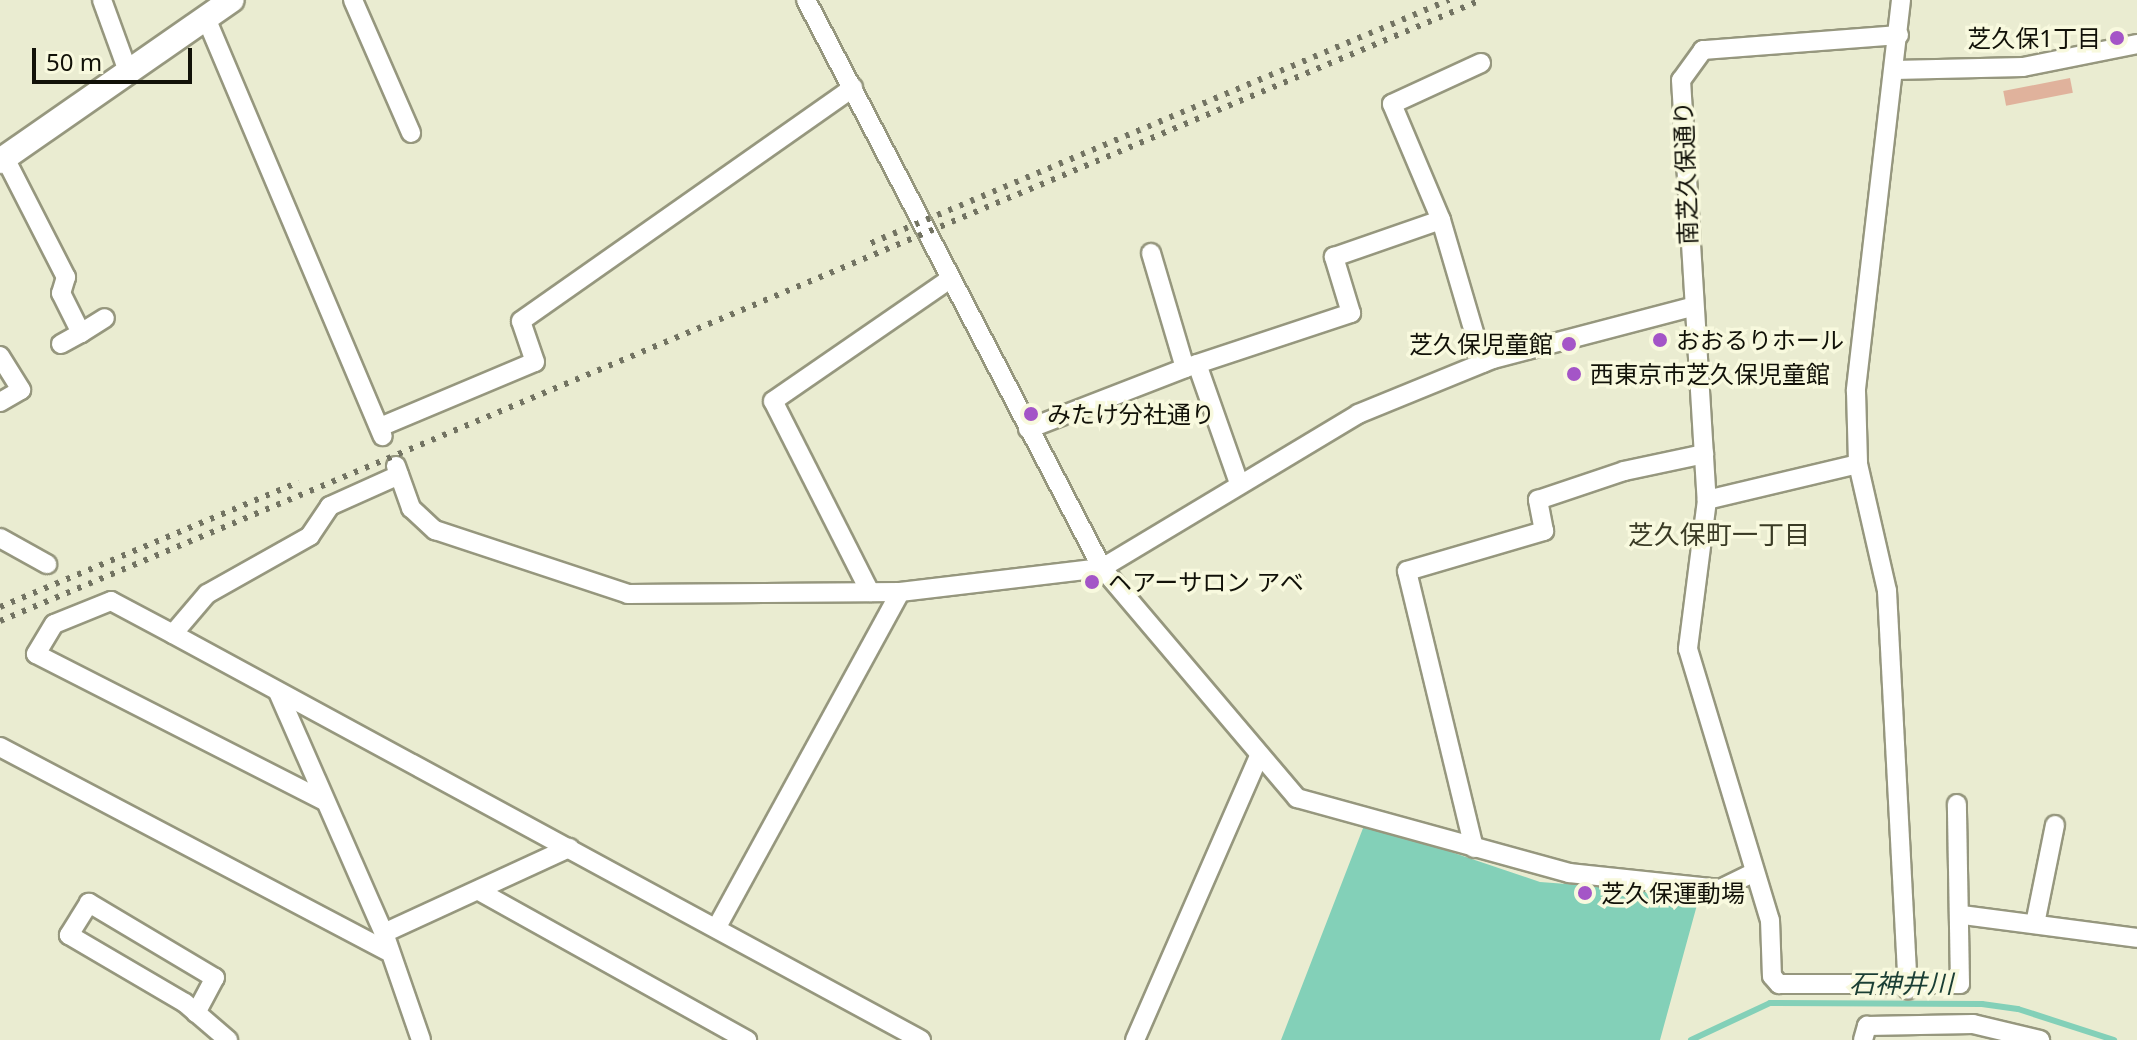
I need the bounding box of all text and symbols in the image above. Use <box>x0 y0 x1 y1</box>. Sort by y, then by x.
place label: 芝久保1丁目 <box>1967 24 2101 52</box>
marker: 芝久保1丁目 <box>2108 29 2126 47</box>
scale bar <box>36 32 196 82</box>
text: 50 m <box>46 45 102 78</box>
street label: 南芝久保通り <box>1668 101 1702 245</box>
place label: おおるりホール <box>1676 326 1844 354</box>
place label: 芝久保児童館 <box>1409 330 1553 358</box>
marker: おおるりホール <box>1651 331 1669 349</box>
marker: 芝久保児童館 <box>1560 335 1578 353</box>
place label: 西東京市芝久保児童館 <box>1590 360 1830 388</box>
marker: 西東京市芝久保児童館 <box>1565 365 1583 383</box>
place label: みたけ分社通り <box>1047 400 1215 428</box>
marker: みたけ分社通り <box>1022 405 1040 423</box>
district label: 芝久保町一丁目 <box>1628 519 1810 551</box>
place label: ヘアーサロン アベ <box>1108 568 1305 596</box>
marker: ヘアーサロン アベ <box>1083 573 1101 591</box>
place label: 芝久保運動場 <box>1601 879 1745 907</box>
marker: 芝久保運動場 <box>1576 884 1594 902</box>
water label: 石神井川 <box>1849 968 1953 1000</box>

